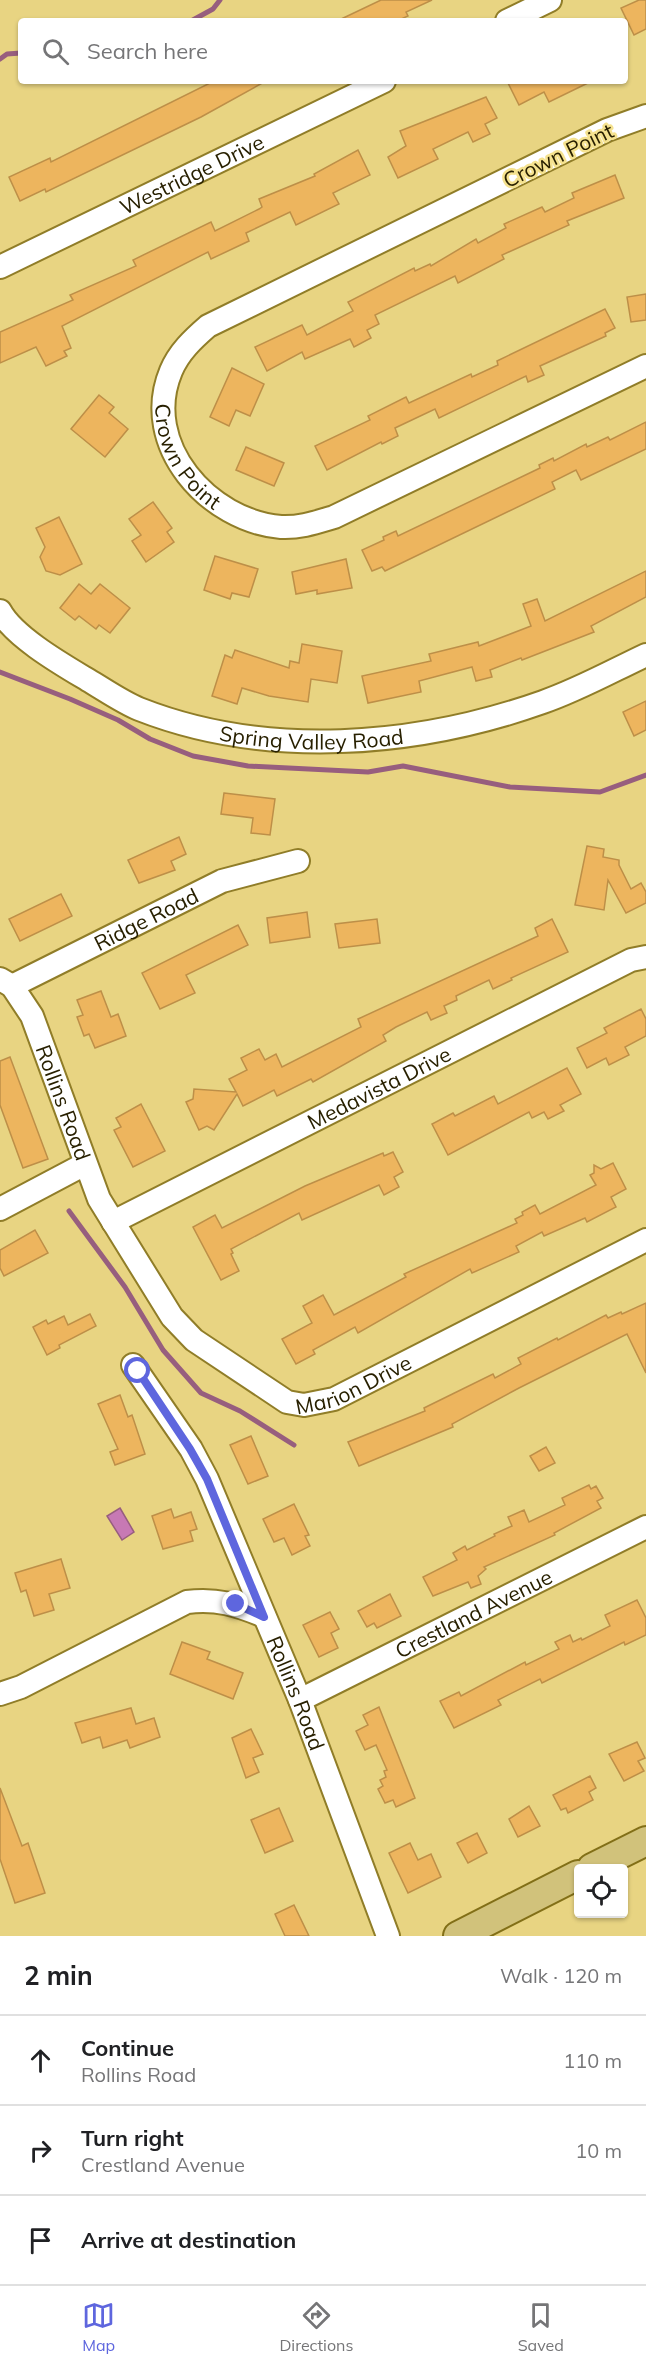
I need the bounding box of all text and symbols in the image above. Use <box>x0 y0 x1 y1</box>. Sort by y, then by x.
search box <box>18 18 628 84</box>
icon: search <box>39 35 72 68</box>
text: Search here <box>87 37 208 65</box>
street label: Crown Point <box>499 117 617 193</box>
street label: Westridge Drive <box>115 128 268 220</box>
street label: Crown Point <box>150 403 226 515</box>
street label: Spring Valley Road <box>218 719 405 754</box>
street label: Ridge Road <box>90 882 203 956</box>
street label: Medavista Drive <box>303 1040 455 1135</box>
street label: Rollins Road <box>31 1041 97 1164</box>
street label: Marion Drive <box>293 1349 416 1419</box>
route start <box>124 1357 150 1383</box>
street label: Crestland Avenue <box>391 1563 556 1663</box>
route end <box>222 1590 248 1616</box>
street label: Rollins Road <box>262 1632 331 1754</box>
map controls <box>574 1864 628 1918</box>
button: locate <box>574 1864 628 1918</box>
text: 2 min <box>24 1959 93 1992</box>
text: Walk · 120 m <box>500 1963 622 1988</box>
text: Continue <box>81 2034 174 2062</box>
icon: ahead <box>24 2044 57 2077</box>
text: 110 m <box>563 2048 622 2073</box>
text: Rollins Road <box>81 2062 196 2087</box>
text: Turn right <box>81 2124 184 2152</box>
icon: right <box>24 2134 57 2167</box>
text: 10 m <box>575 2138 622 2163</box>
text: Crestland Avenue <box>81 2152 245 2177</box>
icon: arrive <box>24 2224 57 2257</box>
text: Arrive at destination <box>81 2226 296 2254</box>
tab: Map <box>82 2299 115 2355</box>
tab: Directions <box>279 2299 353 2355</box>
tab: Saved <box>518 2299 564 2355</box>

